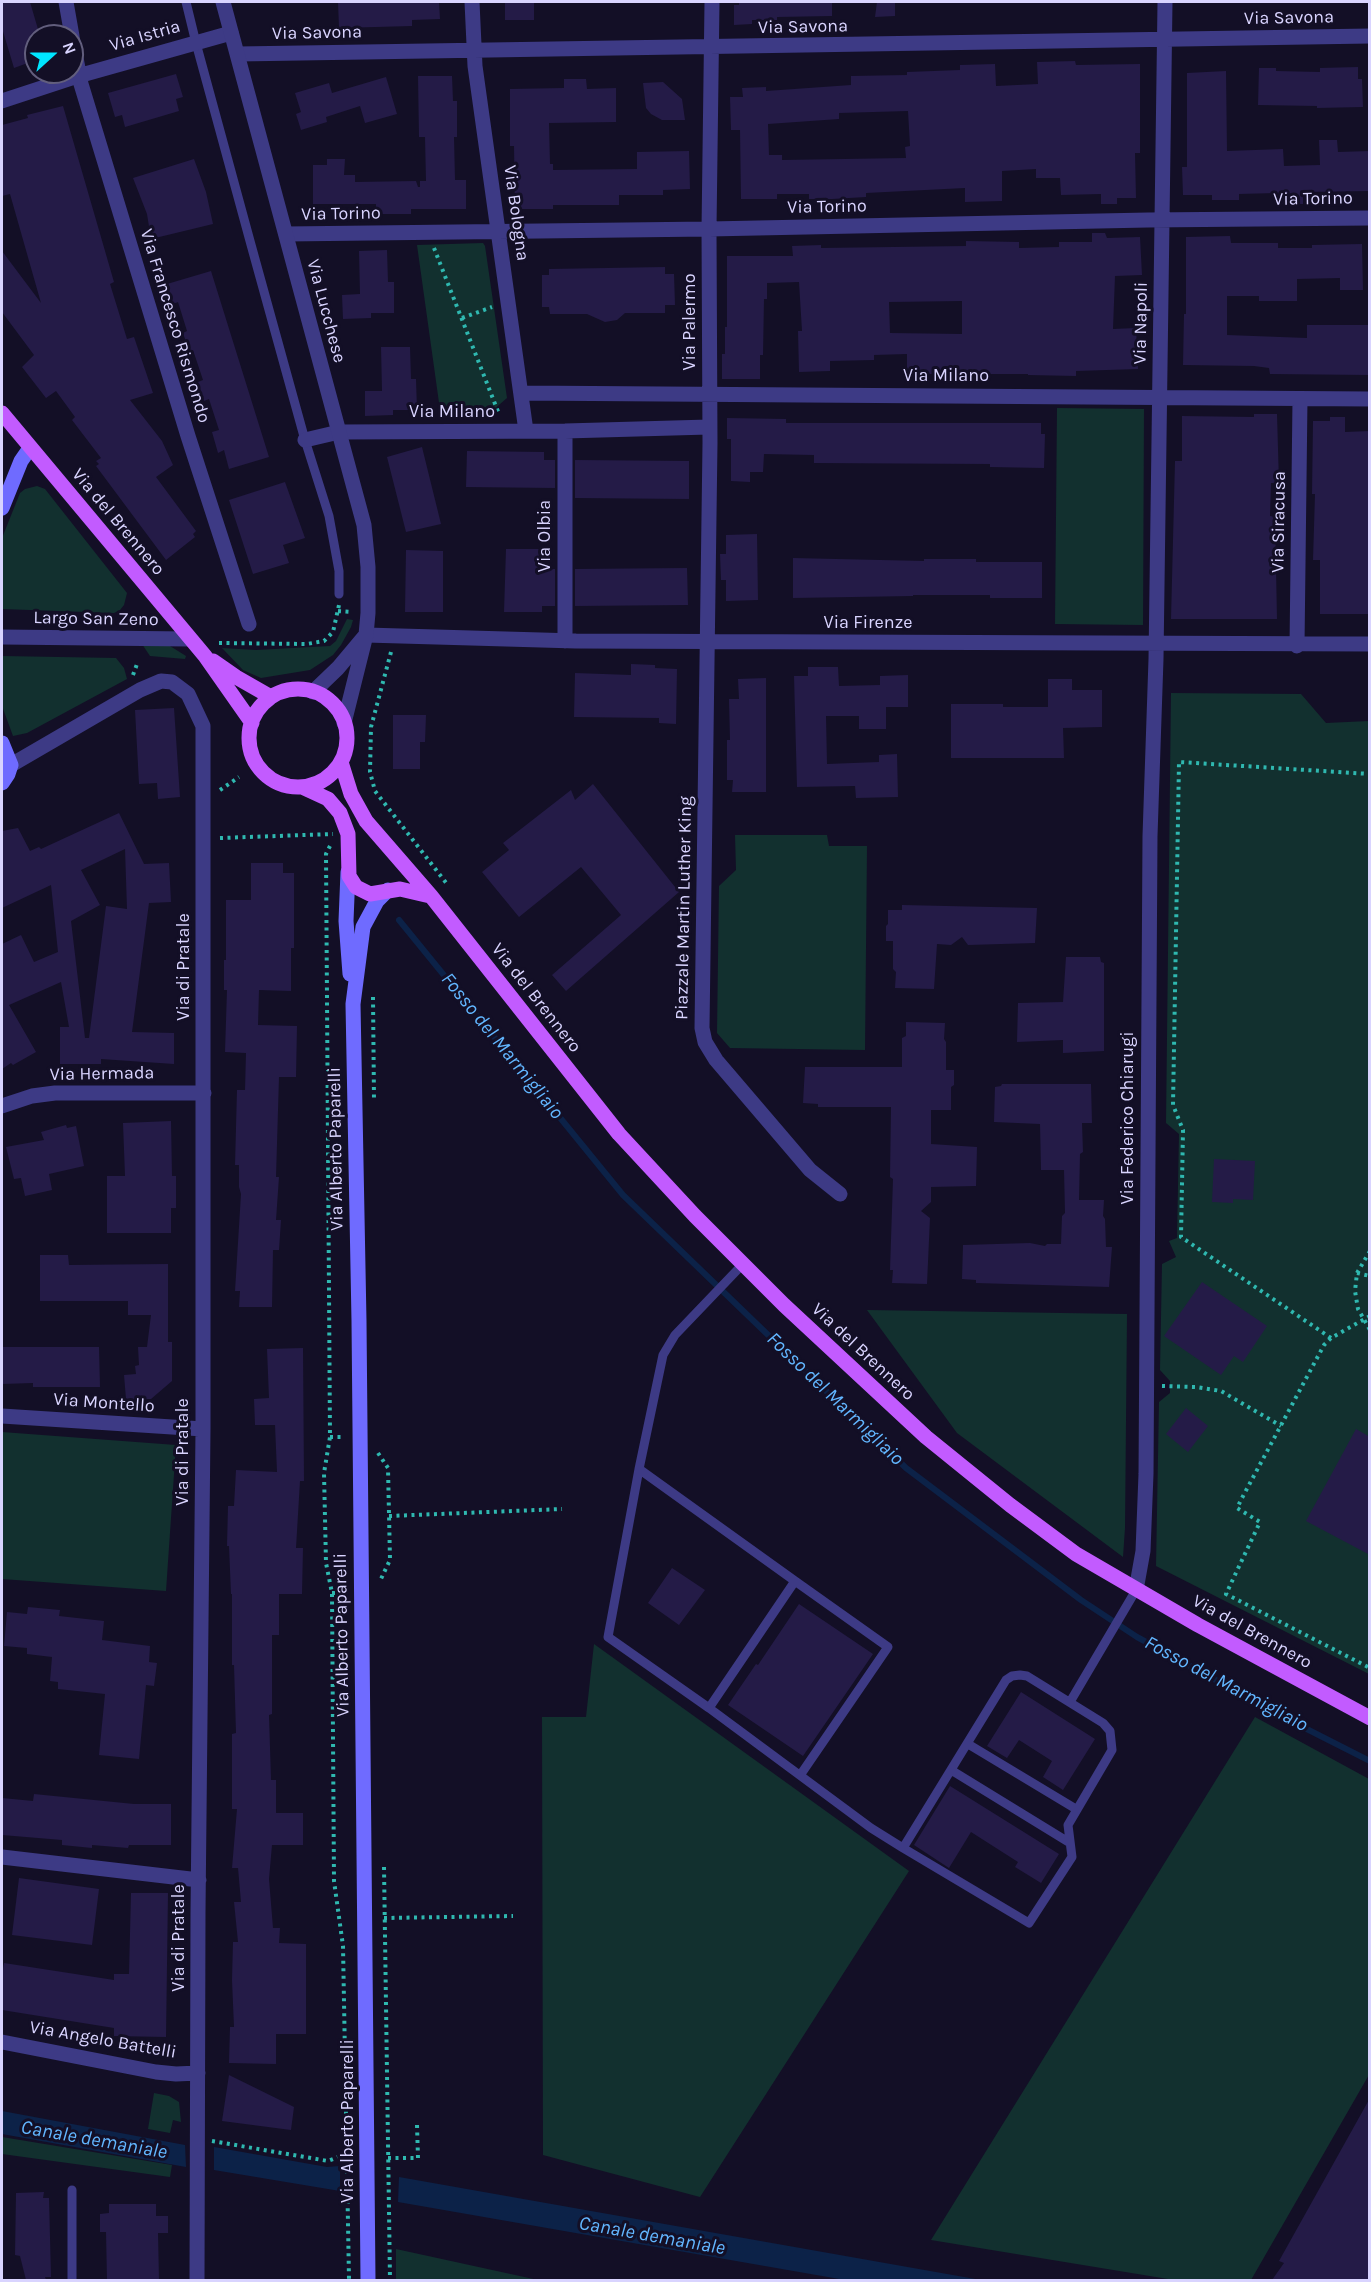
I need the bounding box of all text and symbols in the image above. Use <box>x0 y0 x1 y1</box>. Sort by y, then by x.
street label: Via Savona <box>1244 6 1334 30</box>
street label: Via Savona <box>758 15 848 39</box>
street label: Via Istria <box>107 16 183 56</box>
street label: Via Savona <box>272 21 362 45</box>
north arrow <box>24 24 84 84</box>
text: N <box>58 39 80 57</box>
street label: Via Bologna <box>499 164 533 262</box>
street label: Via Torino <box>1273 188 1353 210</box>
street label: Via Torino <box>787 196 867 218</box>
street label: Via Torino <box>301 203 381 225</box>
street label: Via Francesco Rismondo <box>135 226 215 426</box>
street label: Via Lucchese <box>302 257 350 365</box>
street label: Via Palermo <box>679 273 701 371</box>
street label: Via Napoli <box>1129 281 1153 365</box>
street label: Via Milano <box>903 365 989 387</box>
street label: Via Milano <box>409 401 495 423</box>
street label: Via del Brennero <box>67 464 169 580</box>
street label: Via Siracusa <box>1267 471 1291 573</box>
street label: Via Olbia <box>534 500 556 572</box>
street label: Largo San Zeno <box>33 607 159 631</box>
street label: Via Firenze <box>824 612 912 634</box>
street label: Piazzale Martin Luther King <box>671 796 697 1020</box>
street label: Via di Pratale <box>173 913 195 1021</box>
street label: Via del Brennero <box>487 939 585 1057</box>
water label: Fosso del Marmigliaio <box>436 968 568 1124</box>
street label: Via Federico Chiarugi <box>1117 1031 1139 1205</box>
street label: Via Hermada <box>49 1062 155 1086</box>
street label: Via Alberto Paparelli <box>324 1067 348 1231</box>
street label: Via del Brennero <box>807 1299 919 1405</box>
water label: Fosso del Marmigliaio <box>761 1327 909 1471</box>
street label: Via Montello <box>53 1389 155 1417</box>
street label: Via di Pratale <box>172 1398 194 1506</box>
street label: Via Alberto Paparelli <box>330 1553 354 1717</box>
street label: Via del Brennero <box>1189 1590 1315 1674</box>
water label: Fosso del Marmigliaio <box>1140 1631 1312 1737</box>
street label: Via di Pratale <box>168 1884 190 1992</box>
street label: Via Angelo Battelli <box>28 2016 178 2064</box>
street label: Via Alberto Paparelli <box>337 2039 359 2203</box>
water label: Canale demaniale <box>19 2115 169 2165</box>
water label: Canale demaniale <box>577 2211 727 2261</box>

